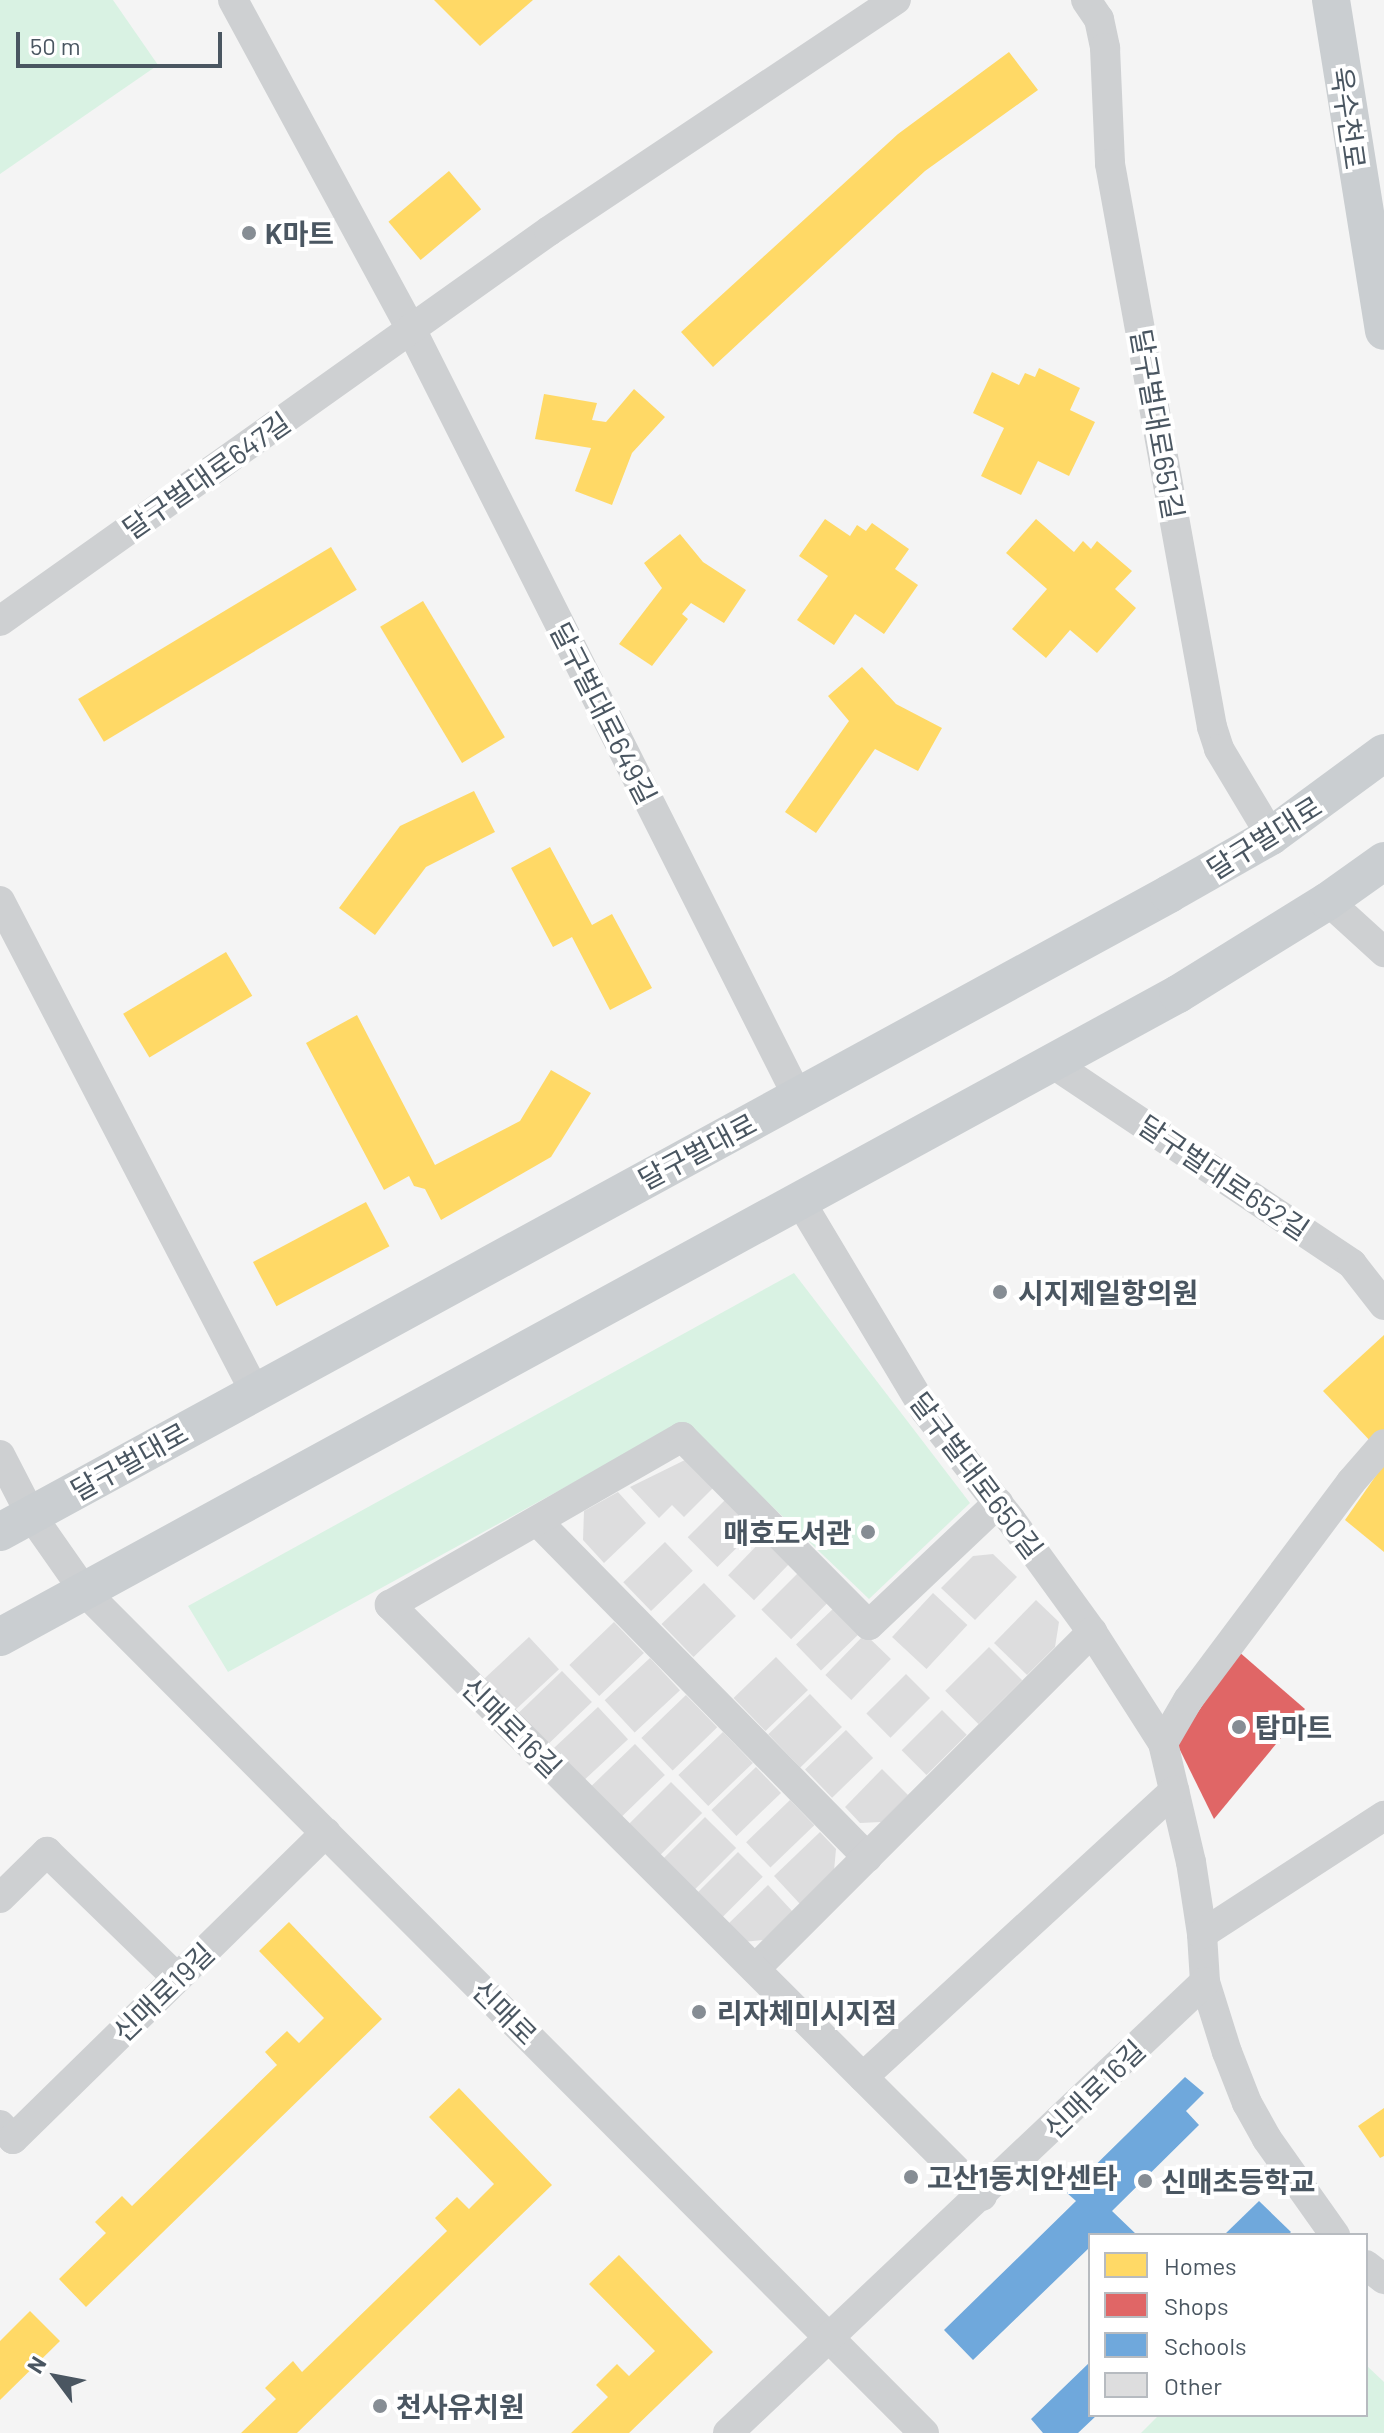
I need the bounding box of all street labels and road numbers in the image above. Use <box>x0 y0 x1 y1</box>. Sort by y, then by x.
street label: 욱수천로 <box>1325 65 1373 171</box>
street label: 달구벌대로651길 <box>1125 326 1191 522</box>
street label: 달구벌대로647길 <box>116 405 296 545</box>
street label: 달구벌대로649길 <box>544 617 664 809</box>
street label: 달구벌대로 <box>1200 789 1328 885</box>
street label: 달구벌대로 <box>632 1106 762 1196</box>
street label: 달구벌대로652길 <box>1132 1108 1316 1246</box>
street label: 달구벌대로650길 <box>904 1385 1050 1565</box>
street label: 달구벌대로 <box>65 1415 193 1507</box>
street label: 신매로16길 <box>455 1670 569 1784</box>
street label: 신매로19길 <box>105 1936 221 2048</box>
street label: 신매로 <box>466 1973 544 2051</box>
street label: 신매로16길 <box>1037 2033 1151 2145</box>

